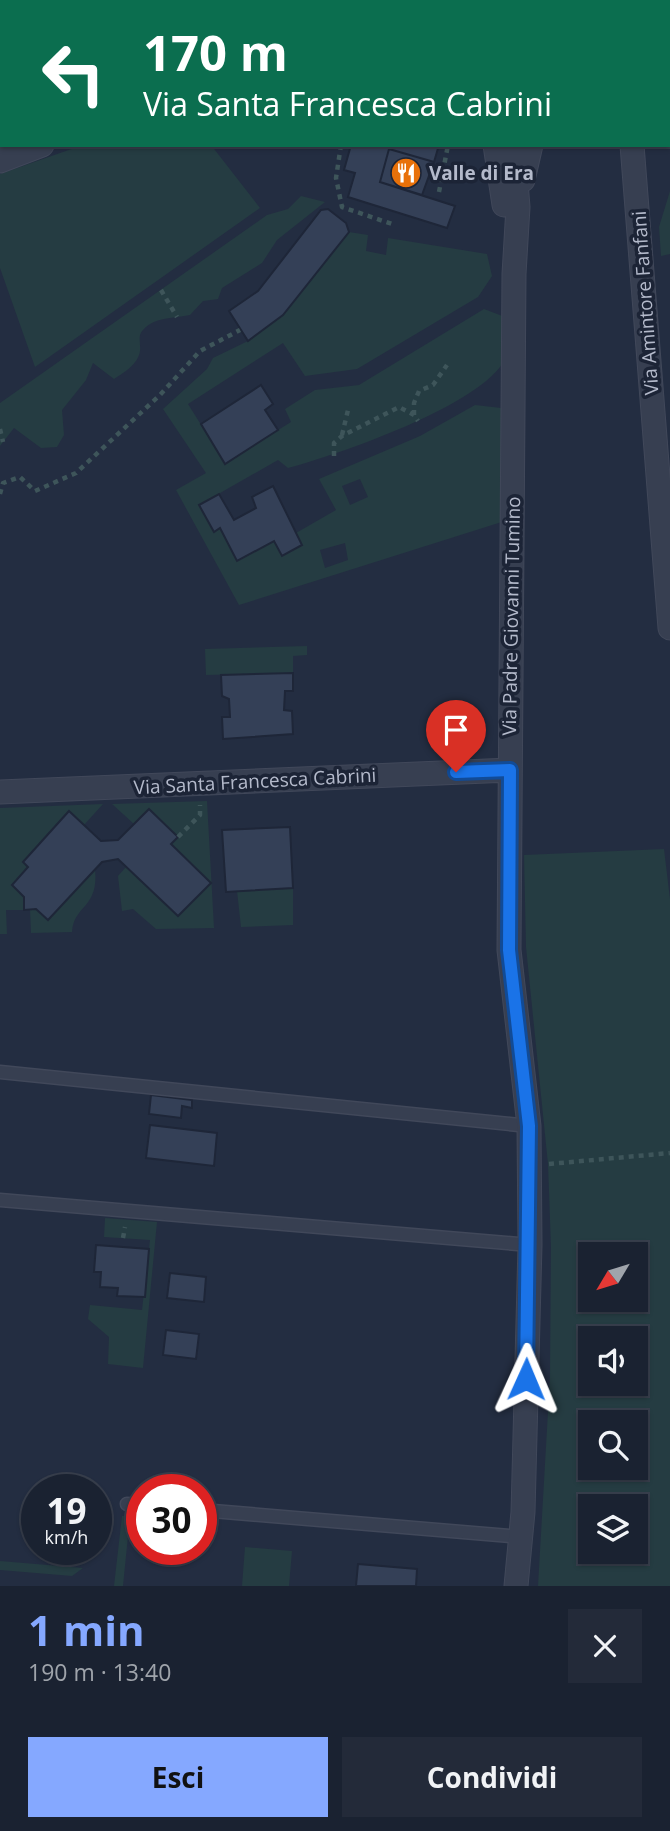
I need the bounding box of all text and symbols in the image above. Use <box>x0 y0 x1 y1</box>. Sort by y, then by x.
text: 170 m <box>143 19 288 85</box>
icon: left <box>28 28 119 119</box>
text: Via Santa Francesca Cabrini <box>143 82 552 125</box>
restaurant icon: Valle di Era <box>389 156 423 190</box>
place label: Valle di Era <box>429 160 534 186</box>
street label: Via Amintore Fanfani <box>626 210 664 396</box>
street label: Via Padre Giovanni Tumino <box>496 496 526 736</box>
pin <box>426 700 486 772</box>
icon: arrive <box>437 711 475 749</box>
street label: Via Santa Francesca Cabrini <box>133 762 377 800</box>
north arrow <box>578 1242 648 1312</box>
map controls <box>578 1242 648 1564</box>
button: sound <box>578 1326 648 1396</box>
position arrow <box>489 1342 563 1416</box>
button: search <box>578 1410 648 1480</box>
speed limit sign: 30 <box>126 1474 217 1565</box>
text: 19 <box>46 1487 87 1534</box>
button: layers <box>578 1494 648 1564</box>
text: km/h <box>45 1525 88 1549</box>
text: 1 min <box>28 1601 145 1658</box>
button: close <box>568 1609 642 1683</box>
text: 190 m · 13:40 <box>28 1656 171 1688</box>
button: Esci <box>28 1737 328 1817</box>
button: Condividi <box>342 1737 642 1817</box>

